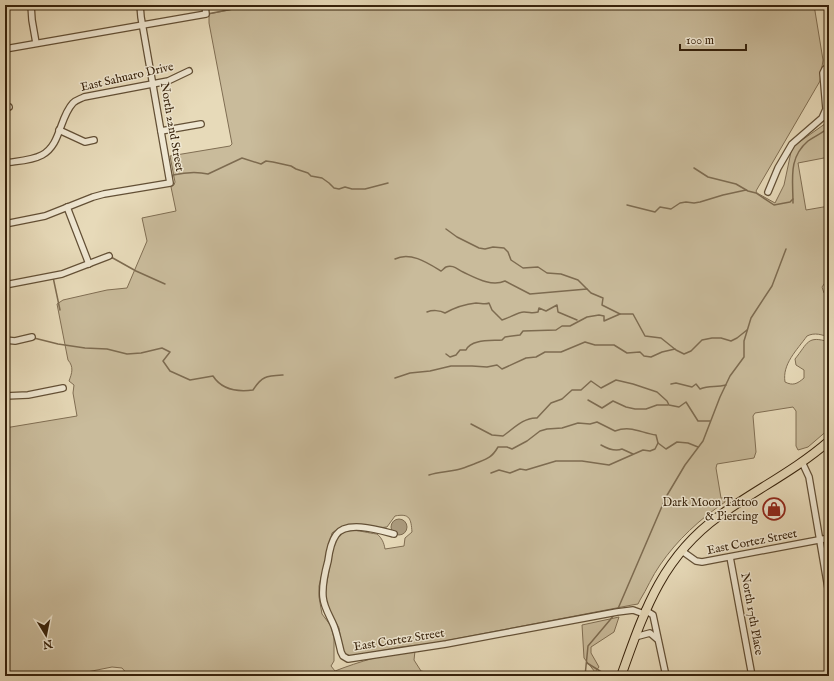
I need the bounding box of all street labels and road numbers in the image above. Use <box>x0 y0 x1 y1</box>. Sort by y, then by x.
street label: East Sahuaro Drive <box>79 59 175 95</box>
street label: North 22nd Street <box>157 81 187 173</box>
street label: East Cortez Street <box>706 526 798 558</box>
street label: North 17th Place <box>737 572 767 657</box>
street label: East Cortez Street <box>353 625 445 655</box>

